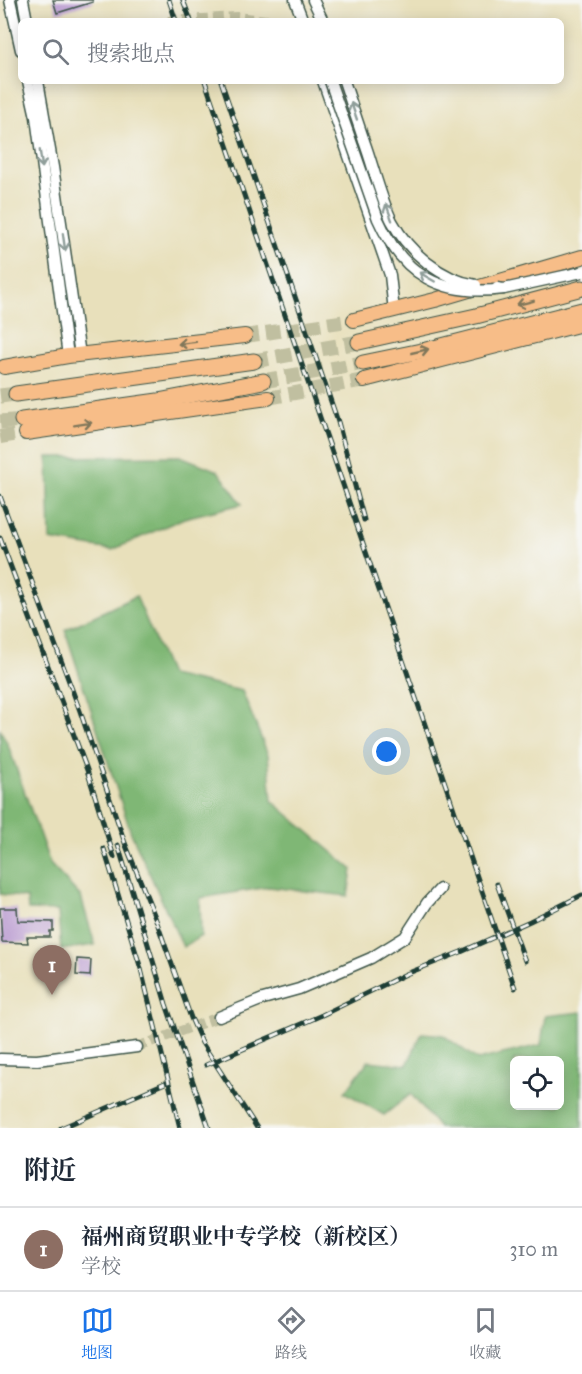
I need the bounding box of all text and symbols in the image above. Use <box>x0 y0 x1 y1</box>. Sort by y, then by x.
search box <box>18 18 564 84</box>
icon: search <box>39 35 72 68</box>
text: 搜索地点 <box>87 40 175 67</box>
one-way arrow <box>348 102 359 121</box>
one-way arrow <box>36 149 47 169</box>
one-way arrow <box>383 203 394 222</box>
one-way arrow <box>59 232 70 252</box>
one-way arrow <box>419 271 436 283</box>
one-way arrow <box>516 298 535 309</box>
one-way arrow <box>177 337 197 348</box>
one-way arrow <box>410 345 430 356</box>
one-way arrow <box>73 418 93 429</box>
your location <box>372 737 401 766</box>
pin: 1 <box>32 946 72 995</box>
map controls <box>510 1056 564 1110</box>
button: locate <box>510 1056 564 1110</box>
text: 附近 <box>24 1154 76 1186</box>
text: 福州商贸职业中专学校（新校区） <box>81 1223 411 1250</box>
text: 1 <box>40 1237 47 1261</box>
text: 310 m <box>509 1237 558 1261</box>
text: 学校 <box>81 1254 121 1278</box>
tab: 地图 <box>81 1304 114 1363</box>
tab: 路线 <box>275 1304 308 1363</box>
tab: 收藏 <box>469 1304 502 1363</box>

